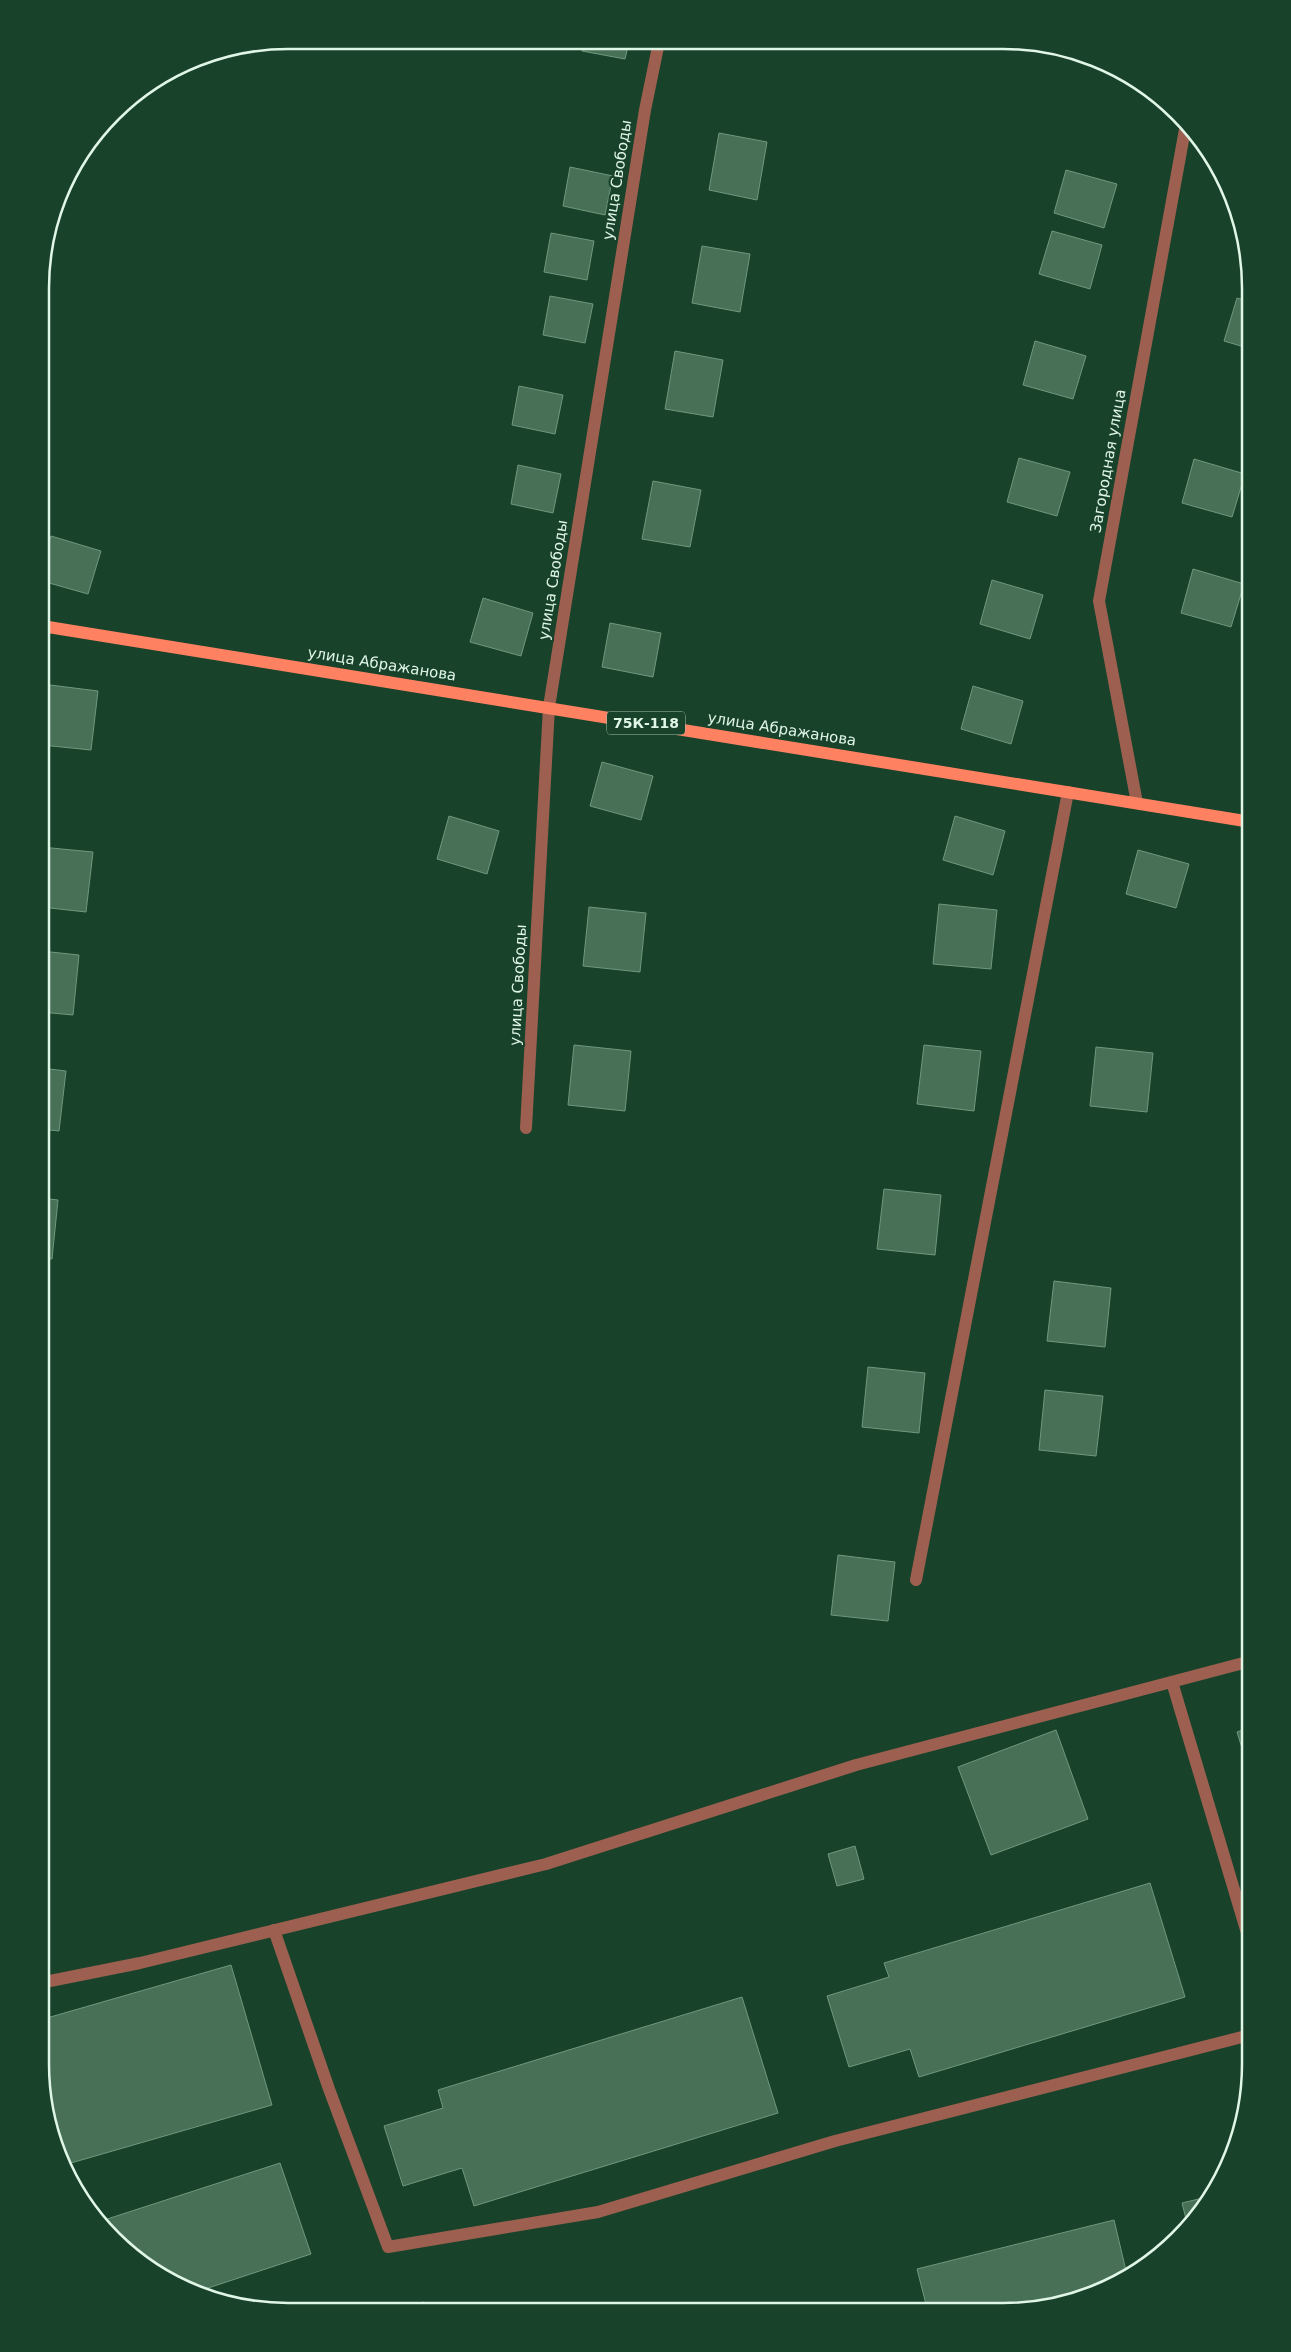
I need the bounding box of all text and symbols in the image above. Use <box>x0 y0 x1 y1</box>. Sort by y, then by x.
street label: улица Свободы <box>599 119 635 241</box>
street label: Загородная улица <box>1087 388 1129 534</box>
street label: улица Свободы <box>535 519 571 641</box>
street label: улица Абражанова <box>306 643 458 685</box>
street label: улица Абражанова <box>706 708 858 750</box>
road number: 75К-118 <box>607 711 685 734</box>
street label: улица Свободы <box>506 924 530 1046</box>

